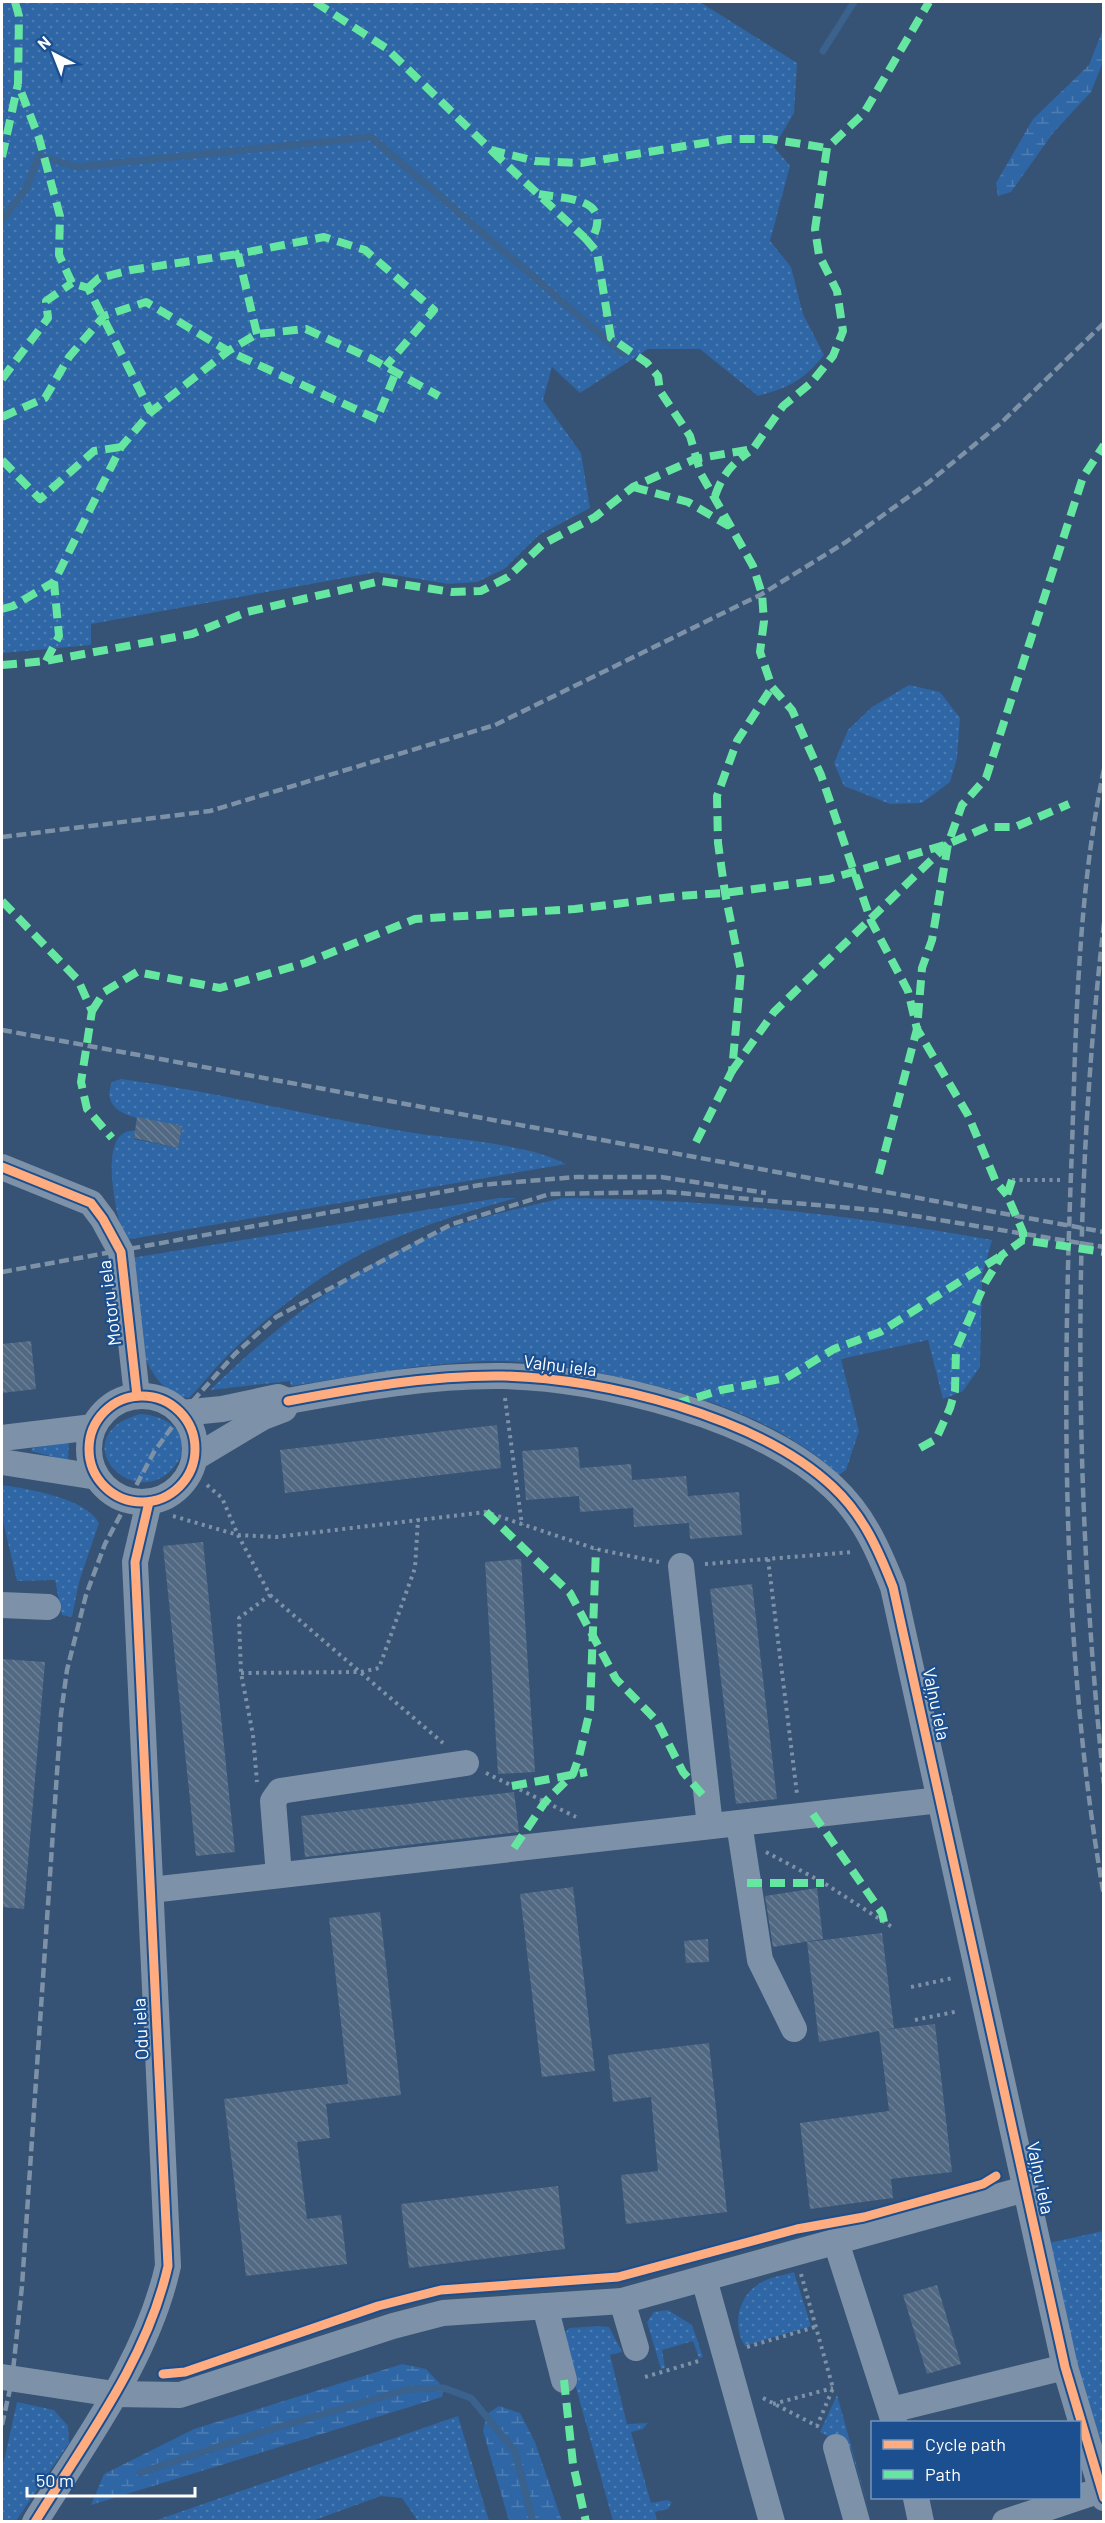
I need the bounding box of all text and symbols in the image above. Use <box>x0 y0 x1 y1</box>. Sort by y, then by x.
north arrow <box>24 24 84 84</box>
text: N <box>33 32 54 53</box>
street label: Motoru iela <box>93 1259 125 1347</box>
street label: Vaļņu iela <box>522 1350 598 1380</box>
street label: Vaļņu iela <box>919 1666 955 1742</box>
street label: Odu iela <box>127 1998 153 2060</box>
street label: Vaļņu iela <box>1023 2140 1059 2216</box>
legend <box>871 2421 1081 2499</box>
text: Cycle path <box>925 2433 1006 2455</box>
scale bar <box>27 2460 195 2498</box>
text: Path <box>925 2463 961 2485</box>
text: 50 m <box>36 2469 74 2491</box>

